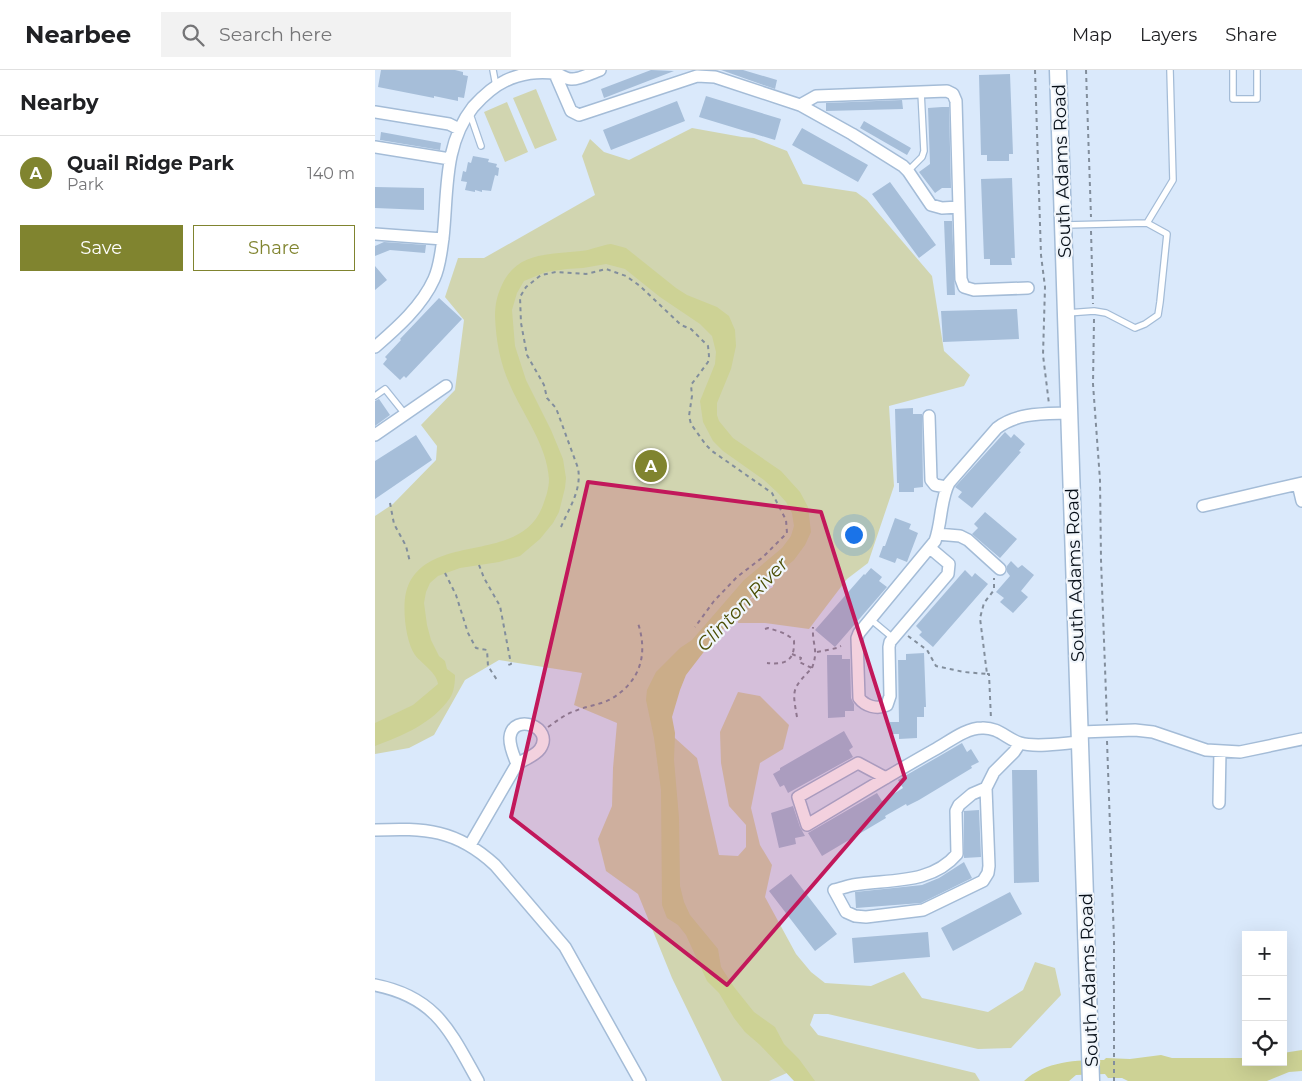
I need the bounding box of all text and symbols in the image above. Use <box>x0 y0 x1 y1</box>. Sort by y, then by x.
search box <box>161 12 511 57</box>
text: Nearbee <box>25 20 131 49</box>
icon: search <box>179 21 207 49</box>
text: Search here <box>219 23 332 46</box>
text: Map <box>1072 24 1112 46</box>
text: Layers <box>1140 24 1197 46</box>
text: Share <box>1225 24 1277 46</box>
street label: South Adams Road <box>1048 84 1076 258</box>
text: Nearby <box>20 90 99 115</box>
text: Quail Ridge Park <box>67 152 234 175</box>
text: A <box>30 164 42 183</box>
text: 140 m <box>307 164 355 183</box>
text: Park <box>67 175 104 194</box>
button: Save <box>20 225 183 271</box>
button: Share <box>193 225 355 271</box>
pin: A <box>635 447 667 485</box>
street label: South Adams Road <box>1061 488 1089 662</box>
your location <box>841 522 867 548</box>
water label: Clinton River <box>692 552 793 656</box>
street label: South Adams Road <box>1075 893 1103 1067</box>
map controls <box>1242 931 1287 1066</box>
button: + <box>1242 931 1287 976</box>
button: − <box>1242 976 1287 1021</box>
button: locate <box>1242 1021 1287 1066</box>

